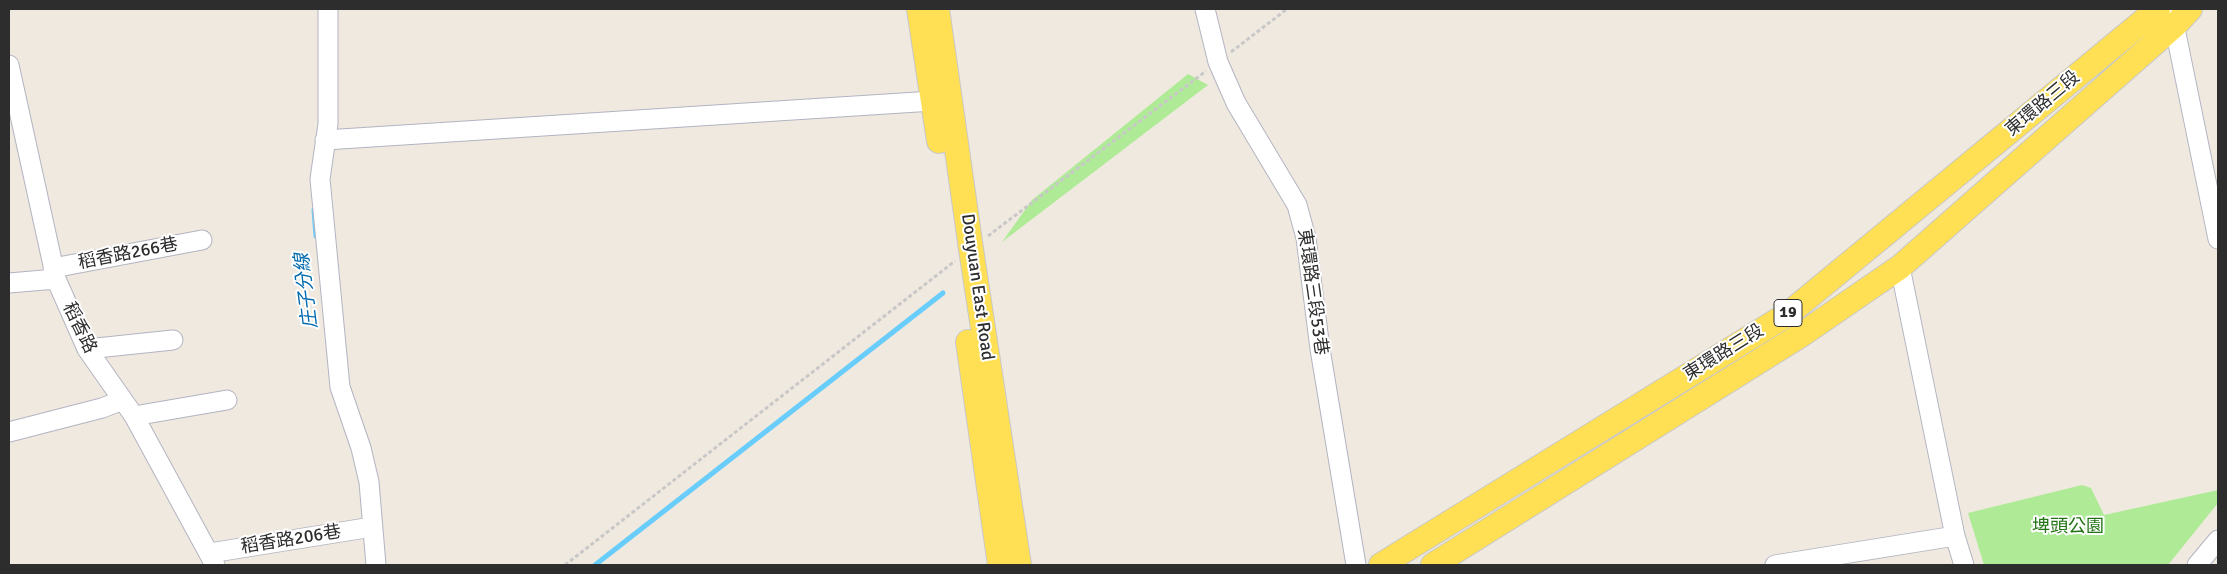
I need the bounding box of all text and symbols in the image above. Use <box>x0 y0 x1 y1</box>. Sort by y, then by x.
street label: 東環路三段 <box>2002 67 2084 141</box>
street label: Douyuan East Road <box>956 212 998 362</box>
street label: 東環路三段53巷 <box>1292 227 1332 357</box>
street label: 稻香路266巷 <box>76 234 180 274</box>
water label: 庄子分線 <box>291 252 323 330</box>
street label: 稻香路 <box>57 299 101 357</box>
road number: 19 <box>1774 300 1802 326</box>
street label: 東環路三段 <box>1680 320 1768 386</box>
park label: 埤頭公園 <box>2032 516 2104 538</box>
street label: 稻香路206巷 <box>239 521 343 559</box>

